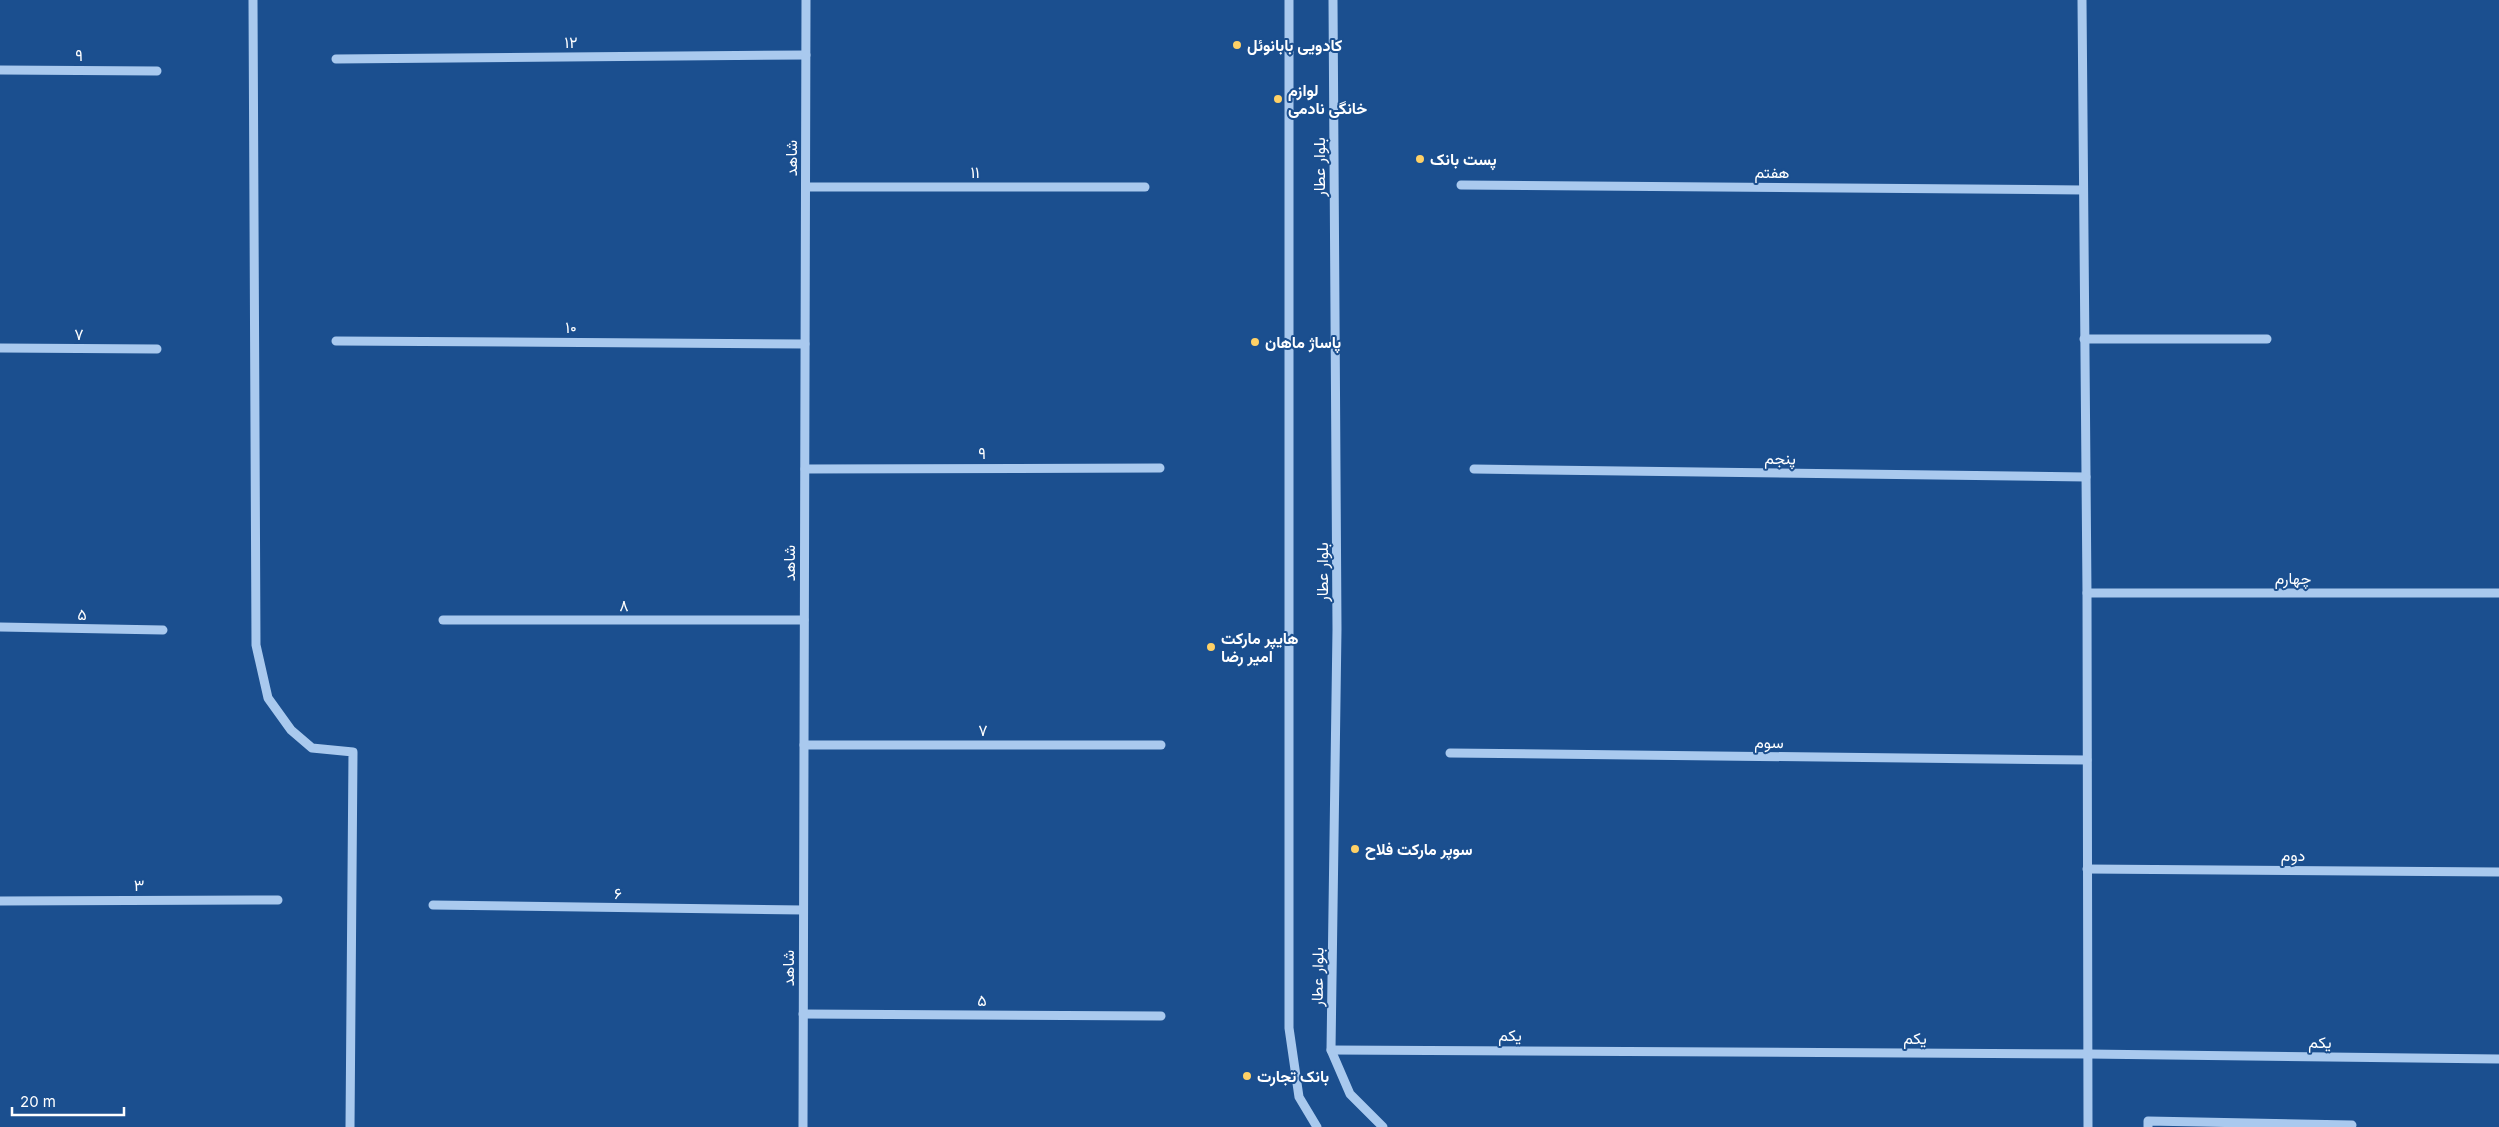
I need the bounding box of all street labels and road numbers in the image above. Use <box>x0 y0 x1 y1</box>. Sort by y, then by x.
street label: ۱۲ <box>564 32 578 52</box>
street label: ۹ <box>75 45 83 65</box>
street label: بلوار عطار <box>1309 137 1330 198</box>
street label: شاهد <box>781 140 801 176</box>
street label: ۱۱ <box>970 162 980 182</box>
street label: هفتم <box>1755 162 1789 183</box>
street label: ۱۰ <box>565 317 577 337</box>
street label: ۷ <box>74 324 84 344</box>
street label: ۹ <box>978 443 986 463</box>
street label: پنجم <box>1764 448 1796 470</box>
street label: بلوار عطار <box>1312 542 1333 603</box>
street label: شاهد <box>779 545 799 581</box>
street label: چهارم <box>2275 568 2312 590</box>
street label: ۸ <box>619 595 629 615</box>
street label: ۵ <box>77 604 87 624</box>
street label: ۷ <box>978 720 988 740</box>
street label: سوم <box>1754 732 1784 753</box>
street label: دوم <box>2281 845 2305 866</box>
street label: ۳ <box>134 875 144 895</box>
street label: ۶ <box>614 883 622 903</box>
street label: بلوار عطار <box>1306 947 1329 1008</box>
street label: شاهد <box>778 950 798 986</box>
street label: ۵ <box>977 990 987 1010</box>
street label: یکم <box>1498 1025 1522 1046</box>
street label: یکم <box>1903 1028 1927 1049</box>
street label: یکم <box>2308 1032 2332 1053</box>

